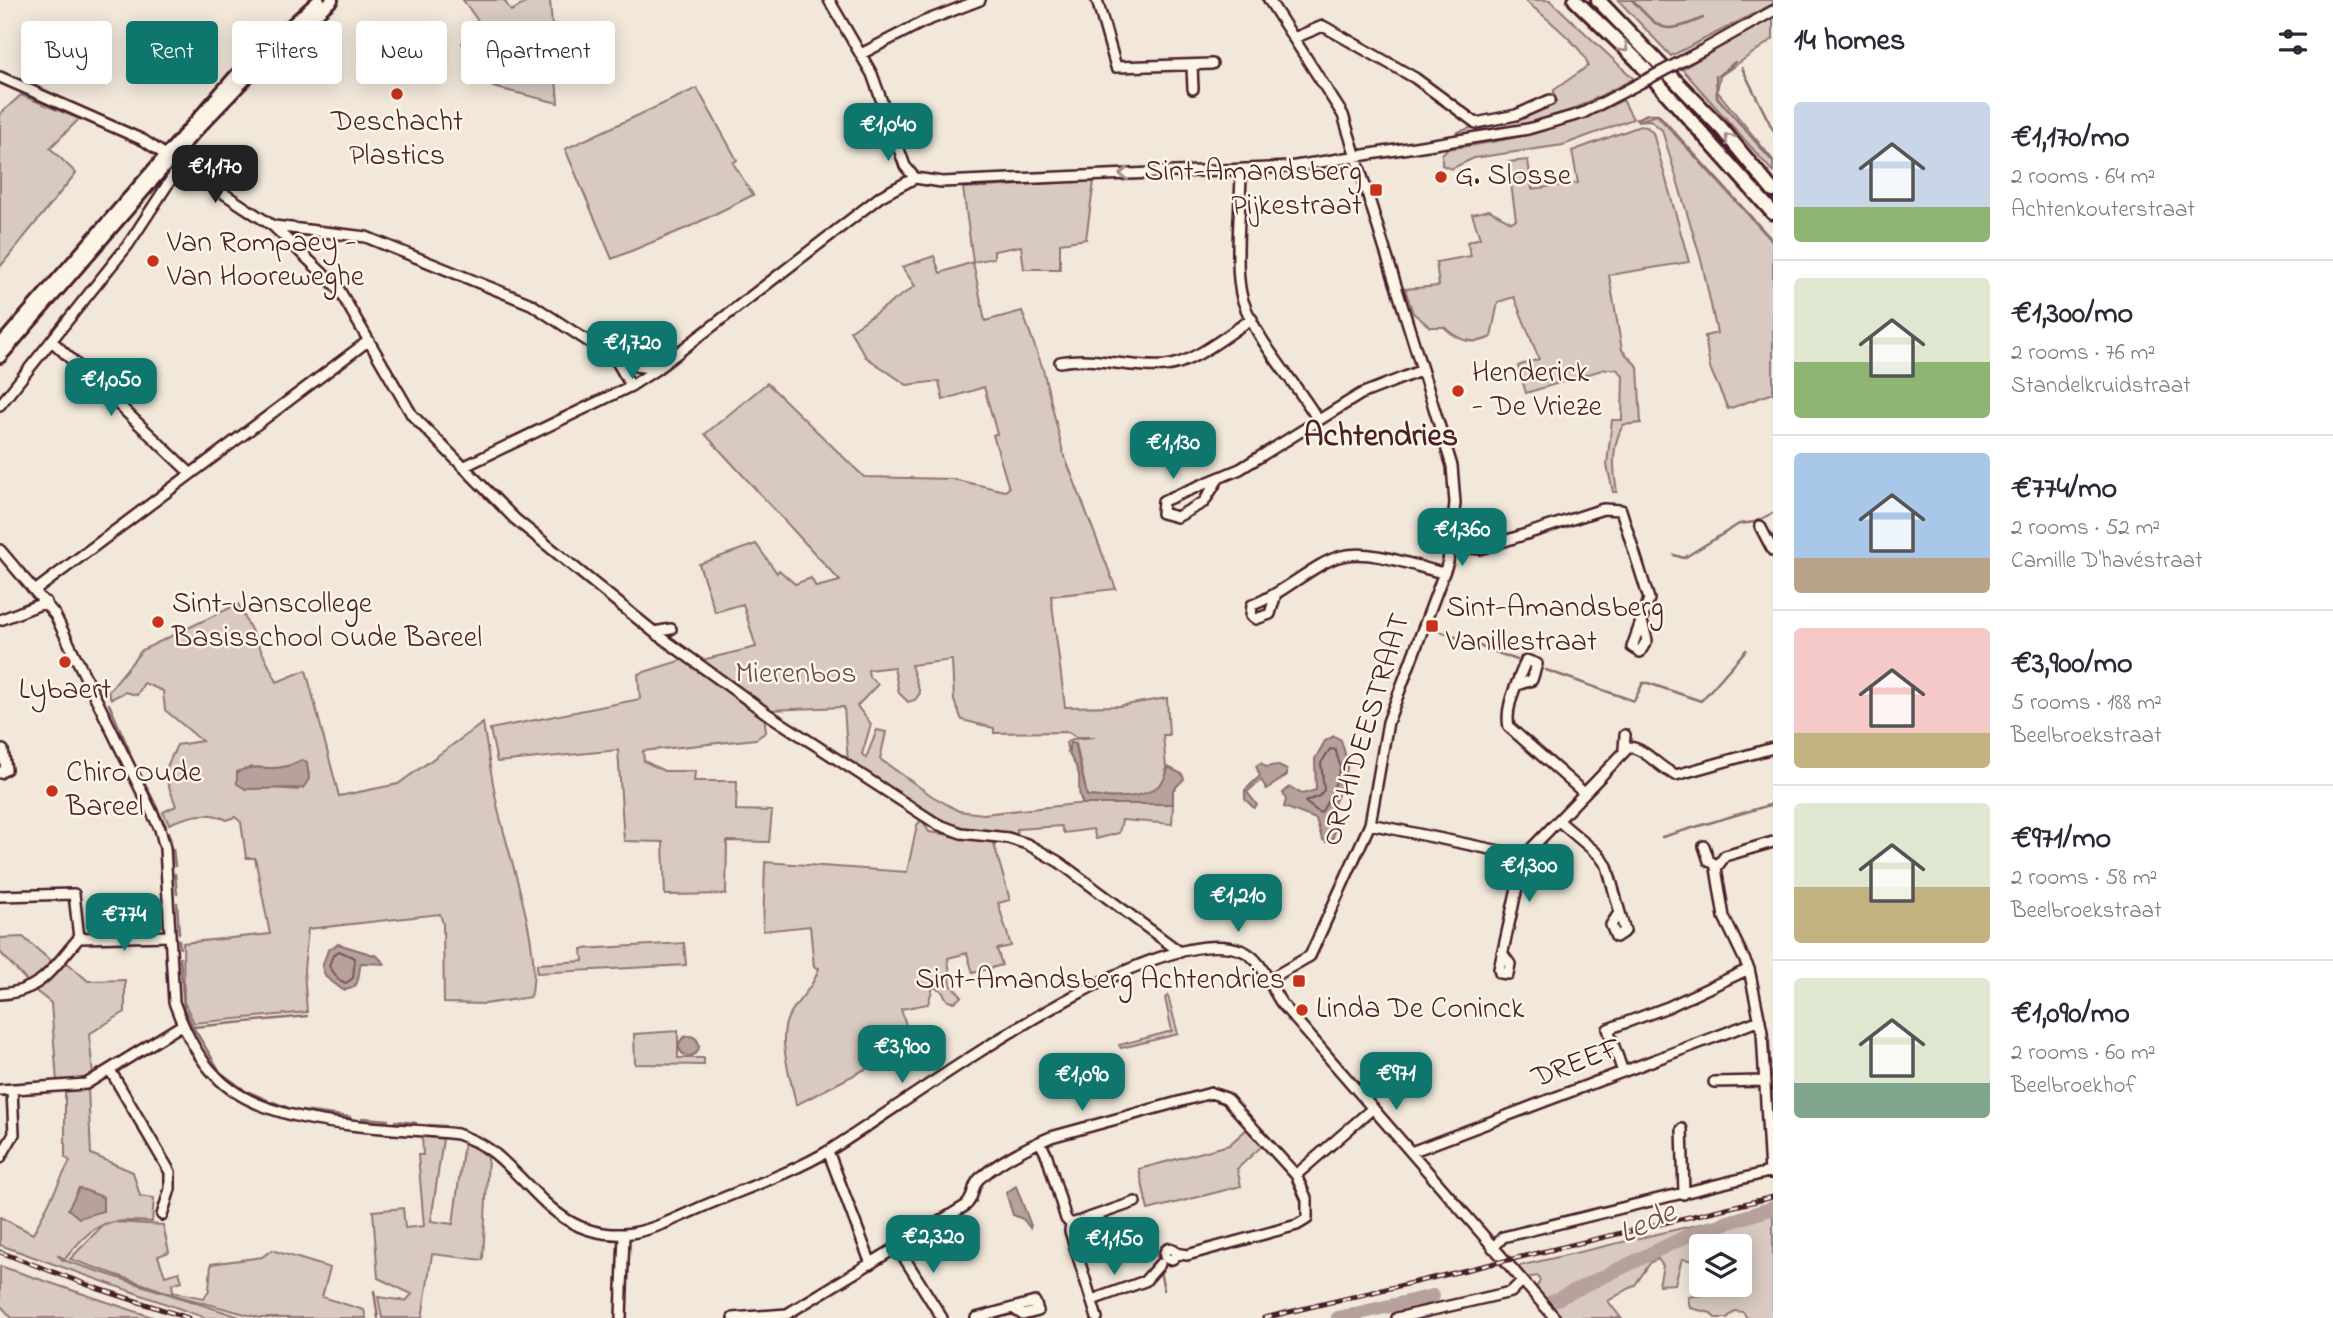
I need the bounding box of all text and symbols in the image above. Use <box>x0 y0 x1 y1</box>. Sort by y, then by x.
text: 14 homes <box>1794 20 1905 64</box>
chip: Buy <box>21 21 112 84</box>
chip: Rent <box>126 21 218 84</box>
chip: Filters <box>232 21 342 84</box>
chip: New <box>356 21 447 84</box>
chip: Apartment <box>461 21 615 84</box>
icon: filters <box>2274 23 2312 61</box>
one-way arrow <box>1616 39 1629 52</box>
marker: Deschacht Plastics <box>389 86 405 102</box>
place label: Deschacht Plastics <box>330 101 463 179</box>
pin: €1,040 <box>831 104 945 163</box>
text: €1,040 <box>860 109 916 142</box>
text: €1,170/mo <box>2011 117 2130 161</box>
icon: home <box>1850 130 1934 214</box>
one-way arrow <box>1725 134 1738 146</box>
pin: €1,170 <box>158 146 272 205</box>
text: €1,170 <box>188 151 242 184</box>
place label: Sint-Amandsberg Pijkestraat <box>1144 151 1362 229</box>
place label: G. Slosse <box>1455 155 1572 199</box>
text: 2 rooms · 64 m² <box>2011 161 2155 194</box>
one-way arrow <box>1118 166 1129 181</box>
marker: G. Slosse <box>1433 169 1449 185</box>
marker: Sint-Amandsberg Pijkestraat <box>1368 182 1384 198</box>
text: Achtenkouterstraat <box>2011 194 2195 227</box>
place label: Van Rompaey - Van Hooreweghe <box>166 222 365 300</box>
marker: Van Rompaey - Van Hooreweghe <box>145 253 161 269</box>
text: €1,300/mo <box>2011 293 2133 337</box>
icon: home <box>1850 306 1934 390</box>
pin: €1,720 <box>575 322 689 381</box>
text: €1,720 <box>603 327 661 360</box>
text: 2 rooms · 76 m² <box>2011 337 2155 370</box>
place label: Henderick - De Vrieze <box>1472 352 1603 430</box>
pin: €1,050 <box>54 358 168 418</box>
text: €1,050 <box>81 364 141 397</box>
text: Standelkruidstraat <box>2011 370 2191 403</box>
marker: Henderick - De Vrieze <box>1450 383 1466 399</box>
district label: Achtendries <box>1304 414 1458 461</box>
pin: €1,130 <box>1116 421 1230 481</box>
text: €1,130 <box>1146 427 1200 460</box>
text: €774/mo <box>2011 468 2117 512</box>
icon: home <box>1850 481 1934 565</box>
pin: €1,360 <box>1405 508 1519 568</box>
text: 2 rooms · 52 m² <box>2011 512 2160 545</box>
text: €1,360 <box>1434 514 1490 547</box>
text: Camille D'havéstraat <box>2011 545 2203 578</box>
place label: Sint-Janscollege Basisschool Oude Bareel <box>171 583 482 661</box>
place label: Sint-Amandsberg Vanillestraat <box>1445 587 1664 665</box>
street label: ORCHIDEESTRAAT <box>1311 608 1423 852</box>
marker: Sint-Janscollege Basisschool Oude Bareel <box>150 614 166 630</box>
marker: Sint-Amandsberg Vanillestraat <box>1424 618 1440 634</box>
text: €3,900/mo <box>2011 643 2133 687</box>
park label: Mierenbos <box>735 653 857 697</box>
marker: Lybaert <box>57 654 73 670</box>
icon: home <box>1850 656 1934 740</box>
place label: Lybaert <box>19 669 111 713</box>
text: 5 rooms · 188 m² <box>2011 687 2162 720</box>
text: Beelbroekstraat <box>2011 720 2162 753</box>
place label: Chiro Oude Bareel <box>65 752 202 830</box>
marker: Chiro Oude Bareel <box>44 783 60 799</box>
text: €971/mo <box>2011 818 2111 862</box>
icon: home <box>1850 831 1934 915</box>
pin: €1,300 <box>1472 844 1586 904</box>
text: €1,300 <box>1501 850 1557 883</box>
text: 2 rooms · 58 m² <box>2011 862 2157 895</box>
pin: €1,210 <box>1181 874 1295 934</box>
text: €1,210 <box>1210 880 1266 913</box>
pin: €774 <box>83 894 165 953</box>
text: Beelbroekstraat <box>2011 895 2162 928</box>
text: €774 <box>102 899 146 932</box>
place label: Sint-Amandsberg Achtendries <box>915 959 1285 1003</box>
marker: Sint-Amandsberg Achtendries <box>1291 973 1307 989</box>
place label: Linda De Coninck <box>1316 988 1525 1032</box>
text: €1,090/mo <box>2011 993 2130 1037</box>
marker: Linda De Coninck <box>1294 1002 1310 1018</box>
icon: home <box>1850 1006 1934 1090</box>
pin: €3,900 <box>845 1026 959 1085</box>
street label: DREEF <box>1525 1027 1628 1101</box>
text: €3,900 <box>874 1031 930 1064</box>
text: 2 rooms · 60 m² <box>2011 1037 2156 1070</box>
pin: €971 <box>1355 1052 1437 1112</box>
pin: €1,090 <box>1025 1054 1139 1113</box>
text: €971 <box>1376 1058 1416 1091</box>
text: €1,090 <box>1055 1059 1109 1092</box>
text: Beelbroekhof <box>2011 1070 2136 1103</box>
water label: Lede <box>1612 1190 1686 1258</box>
pin: €2,320 <box>876 1216 990 1275</box>
pin: €1,150 <box>1057 1218 1171 1277</box>
text: €2,320 <box>902 1221 964 1254</box>
text: €1,150 <box>1085 1223 1143 1256</box>
map controls <box>1689 1234 1752 1297</box>
button: layers <box>1689 1234 1752 1297</box>

